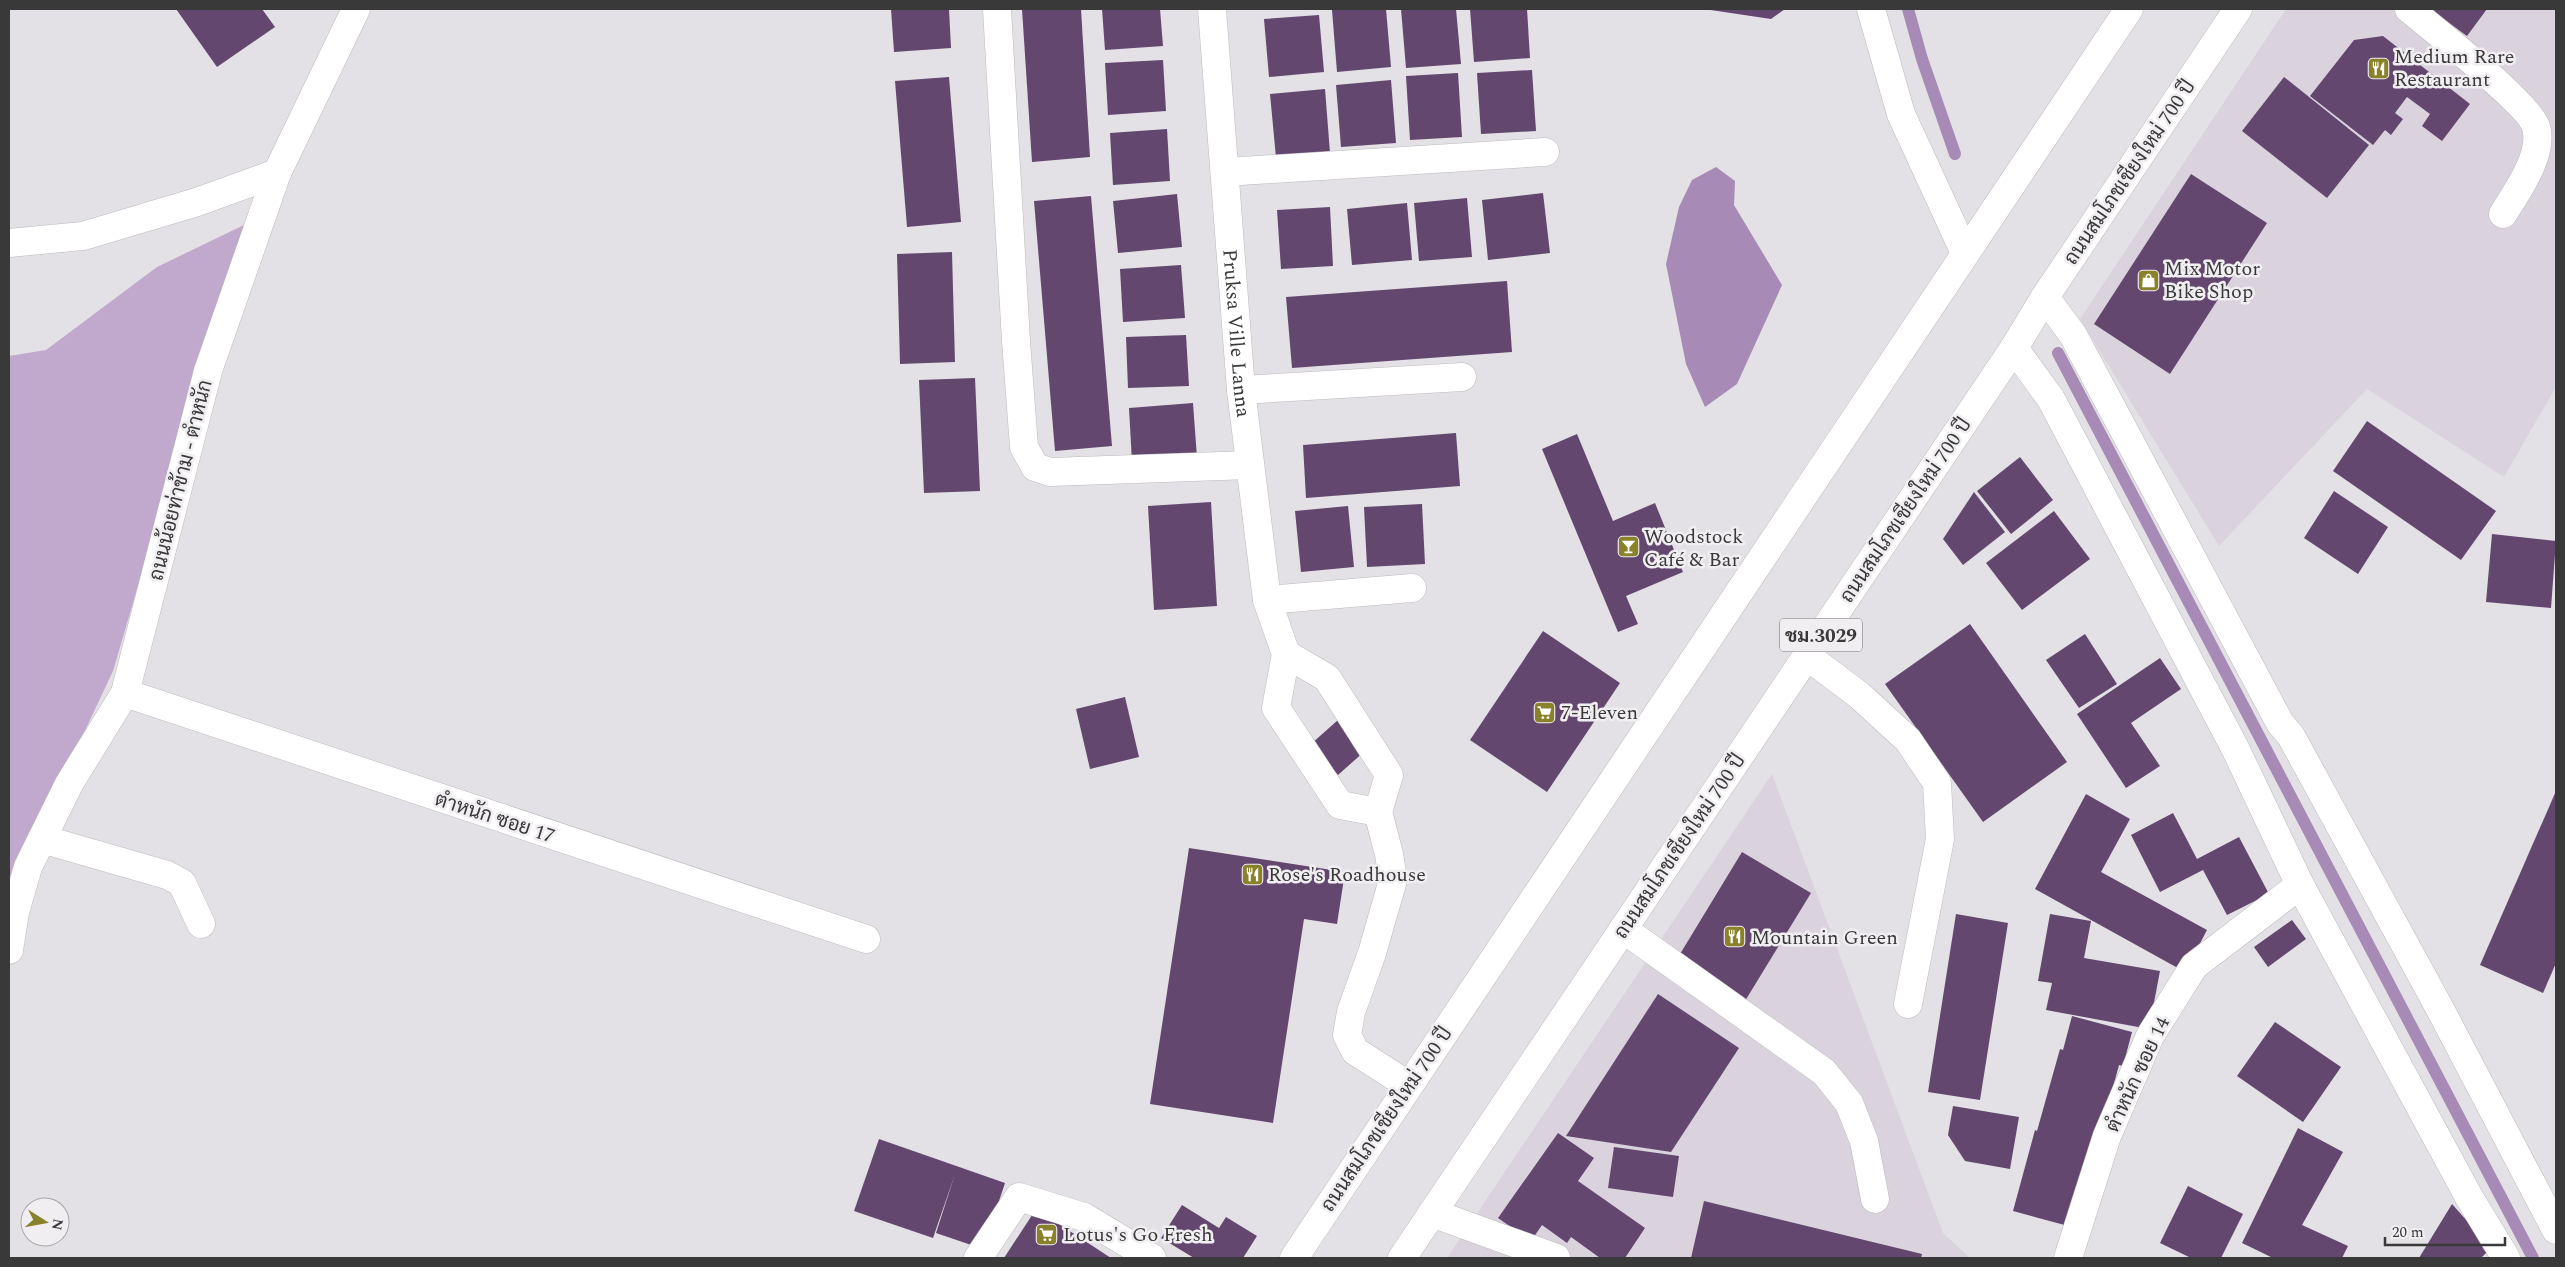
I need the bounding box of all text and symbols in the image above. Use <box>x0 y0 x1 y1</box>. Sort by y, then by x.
place label: Medium Rare Restaurant <box>2394 42 2515 95</box>
restaurant icon: Medium Rare Restaurant <box>2366 56 2390 80</box>
street label: ถนนสมโภชเชียงใหม่ 700 ปี <box>2057 74 2203 271</box>
street label: Pruksa Ville Lanna <box>1214 248 1258 419</box>
place label: Mix Motor Bike Shop <box>2164 254 2260 307</box>
shop icon: Mix Motor Bike Shop <box>2136 268 2160 292</box>
street label: ถนนน้อยท่าข้าม - ตำหนัก <box>141 377 220 584</box>
street label: ถนนสมโภชเชียงใหม่ 700 ปี <box>1833 412 1979 609</box>
place label: Woodstock Café & Bar <box>1644 522 1743 575</box>
bar icon: Woodstock Café & Bar <box>1616 535 1640 559</box>
road number: ชม.3029 <box>1780 618 1862 652</box>
place label: 7-Eleven <box>1561 698 1638 728</box>
supermarket icon: 7-Eleven <box>1533 700 1557 724</box>
street label: ถนนสมโภชเชียงใหม่ 700 ปี <box>1607 748 1753 945</box>
street label: ตำหนัก ซอย 17 <box>431 784 558 851</box>
place label: Rose's Roadhouse <box>1268 860 1426 890</box>
restaurant icon: Rose's Roadhouse <box>1240 862 1264 886</box>
place label: Mountain Green <box>1751 923 1898 953</box>
restaurant icon: Mountain Green <box>1723 925 1747 949</box>
street label: ตำหนัก ซอย 14 <box>2098 1012 2178 1137</box>
street label: ถนนสมโภชเชียงใหม่ 700 ปี <box>1314 1021 1460 1218</box>
north arrow <box>20 1197 70 1247</box>
scale bar <box>2385 1214 2505 1246</box>
text: N <box>46 1217 69 1232</box>
place label: Lotus's Go Fresh <box>1063 1220 1213 1250</box>
text: 20 m <box>2392 1221 2424 1244</box>
supermarket icon: Lotus's Go Fresh <box>1035 1222 1059 1246</box>

